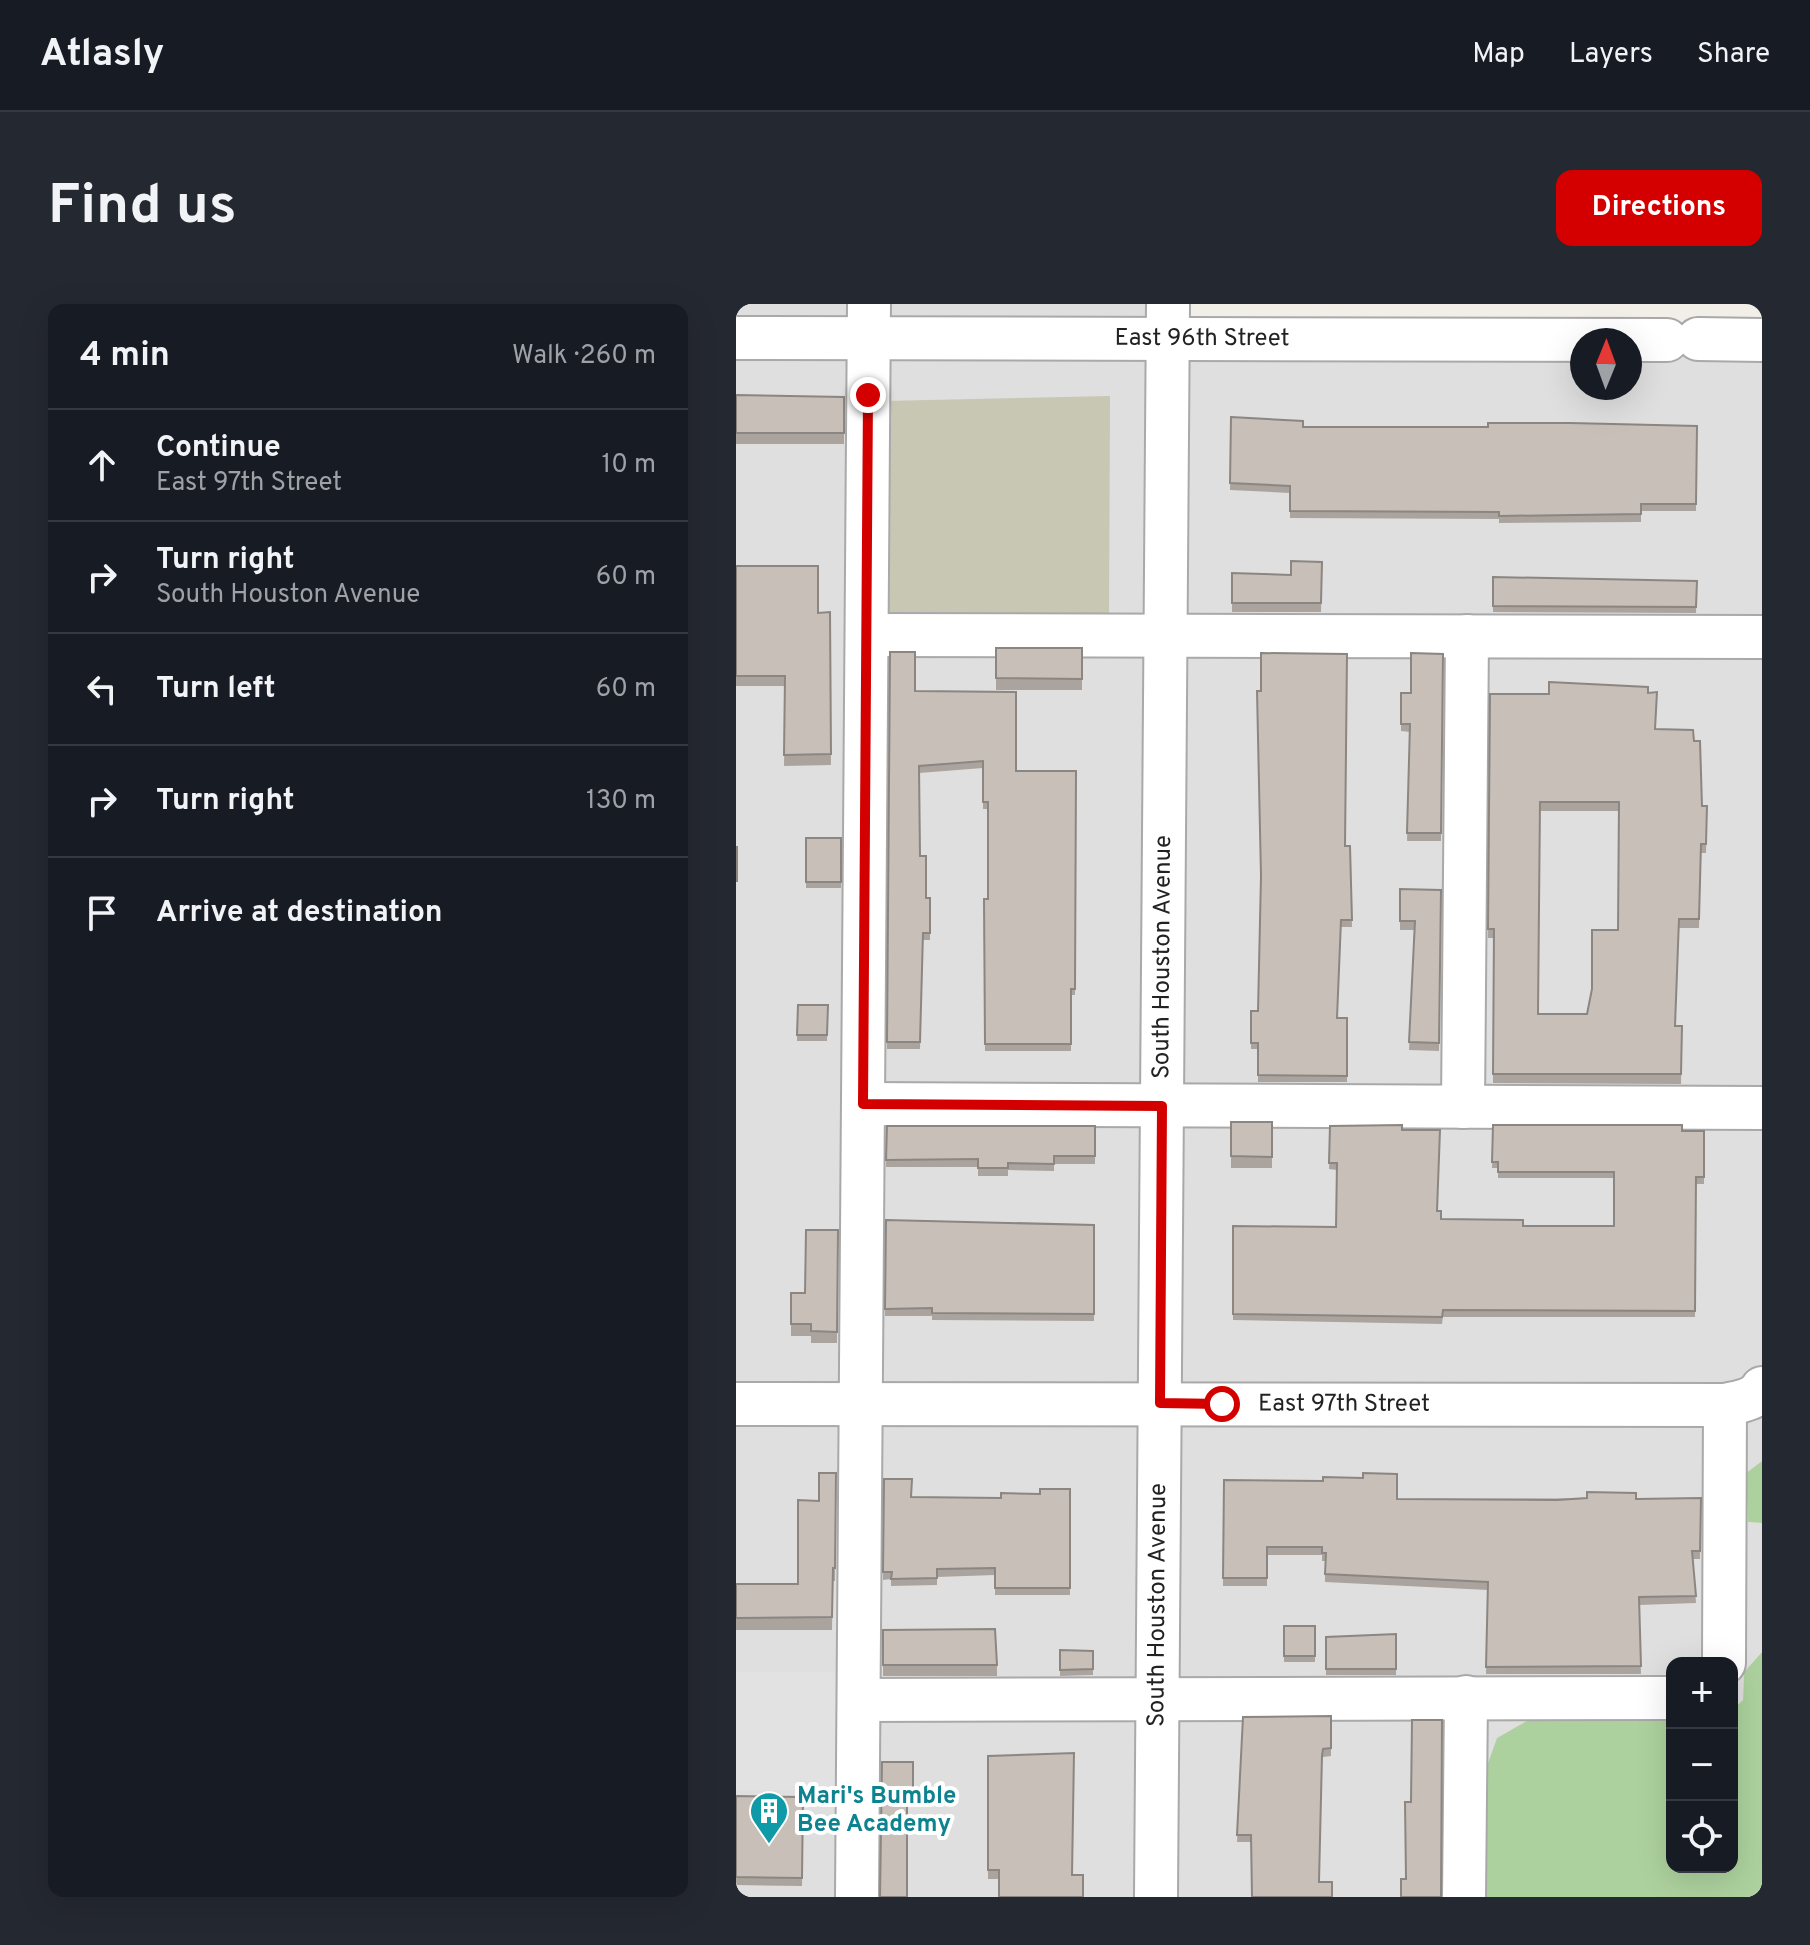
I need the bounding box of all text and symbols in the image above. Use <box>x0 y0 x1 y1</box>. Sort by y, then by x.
text: Atlasly <box>40 31 164 80</box>
text: Map <box>1472 37 1525 73</box>
text: Layers <box>1569 37 1653 73</box>
text: Share <box>1697 37 1770 73</box>
button: Directions <box>1556 170 1762 246</box>
text: Find us <box>48 173 237 243</box>
street label: East 96th Street <box>1114 324 1290 354</box>
north arrow <box>1570 328 1642 400</box>
text: 4 min <box>80 335 170 378</box>
text: Walk · 260 m <box>512 340 656 373</box>
route end <box>850 377 886 413</box>
text: Continue <box>156 430 281 467</box>
icon: ahead <box>80 443 124 487</box>
text: 10 m <box>601 449 656 482</box>
text: East 97th Street <box>156 467 342 500</box>
text: Turn right <box>156 542 294 579</box>
icon: right <box>80 555 124 599</box>
text: 60 m <box>596 561 656 594</box>
text: South Houston Avenue <box>156 579 420 612</box>
icon: left <box>80 667 124 711</box>
text: Turn left <box>156 671 276 708</box>
text: 60 m <box>596 673 656 706</box>
icon: right <box>80 779 124 823</box>
text: Turn right <box>156 783 294 820</box>
text: 130 m <box>586 785 656 818</box>
street label: South Houston Avenue <box>1147 835 1179 1079</box>
icon: arrive <box>80 891 124 935</box>
text: Arrive at destination <box>156 895 442 932</box>
route start <box>1204 1386 1240 1422</box>
street label: East 97th Street <box>1258 1390 1430 1420</box>
street label: South Houston Avenue <box>1142 1483 1174 1727</box>
map controls <box>1666 1657 1738 1873</box>
button: + <box>1666 1657 1738 1729</box>
button: − <box>1666 1729 1738 1801</box>
place label: Mari's Bumble Bee Academy <box>797 1782 956 1840</box>
building icon: Mari's Bumble Bee Academy <box>748 1790 790 1845</box>
button: locate <box>1666 1801 1738 1873</box>

